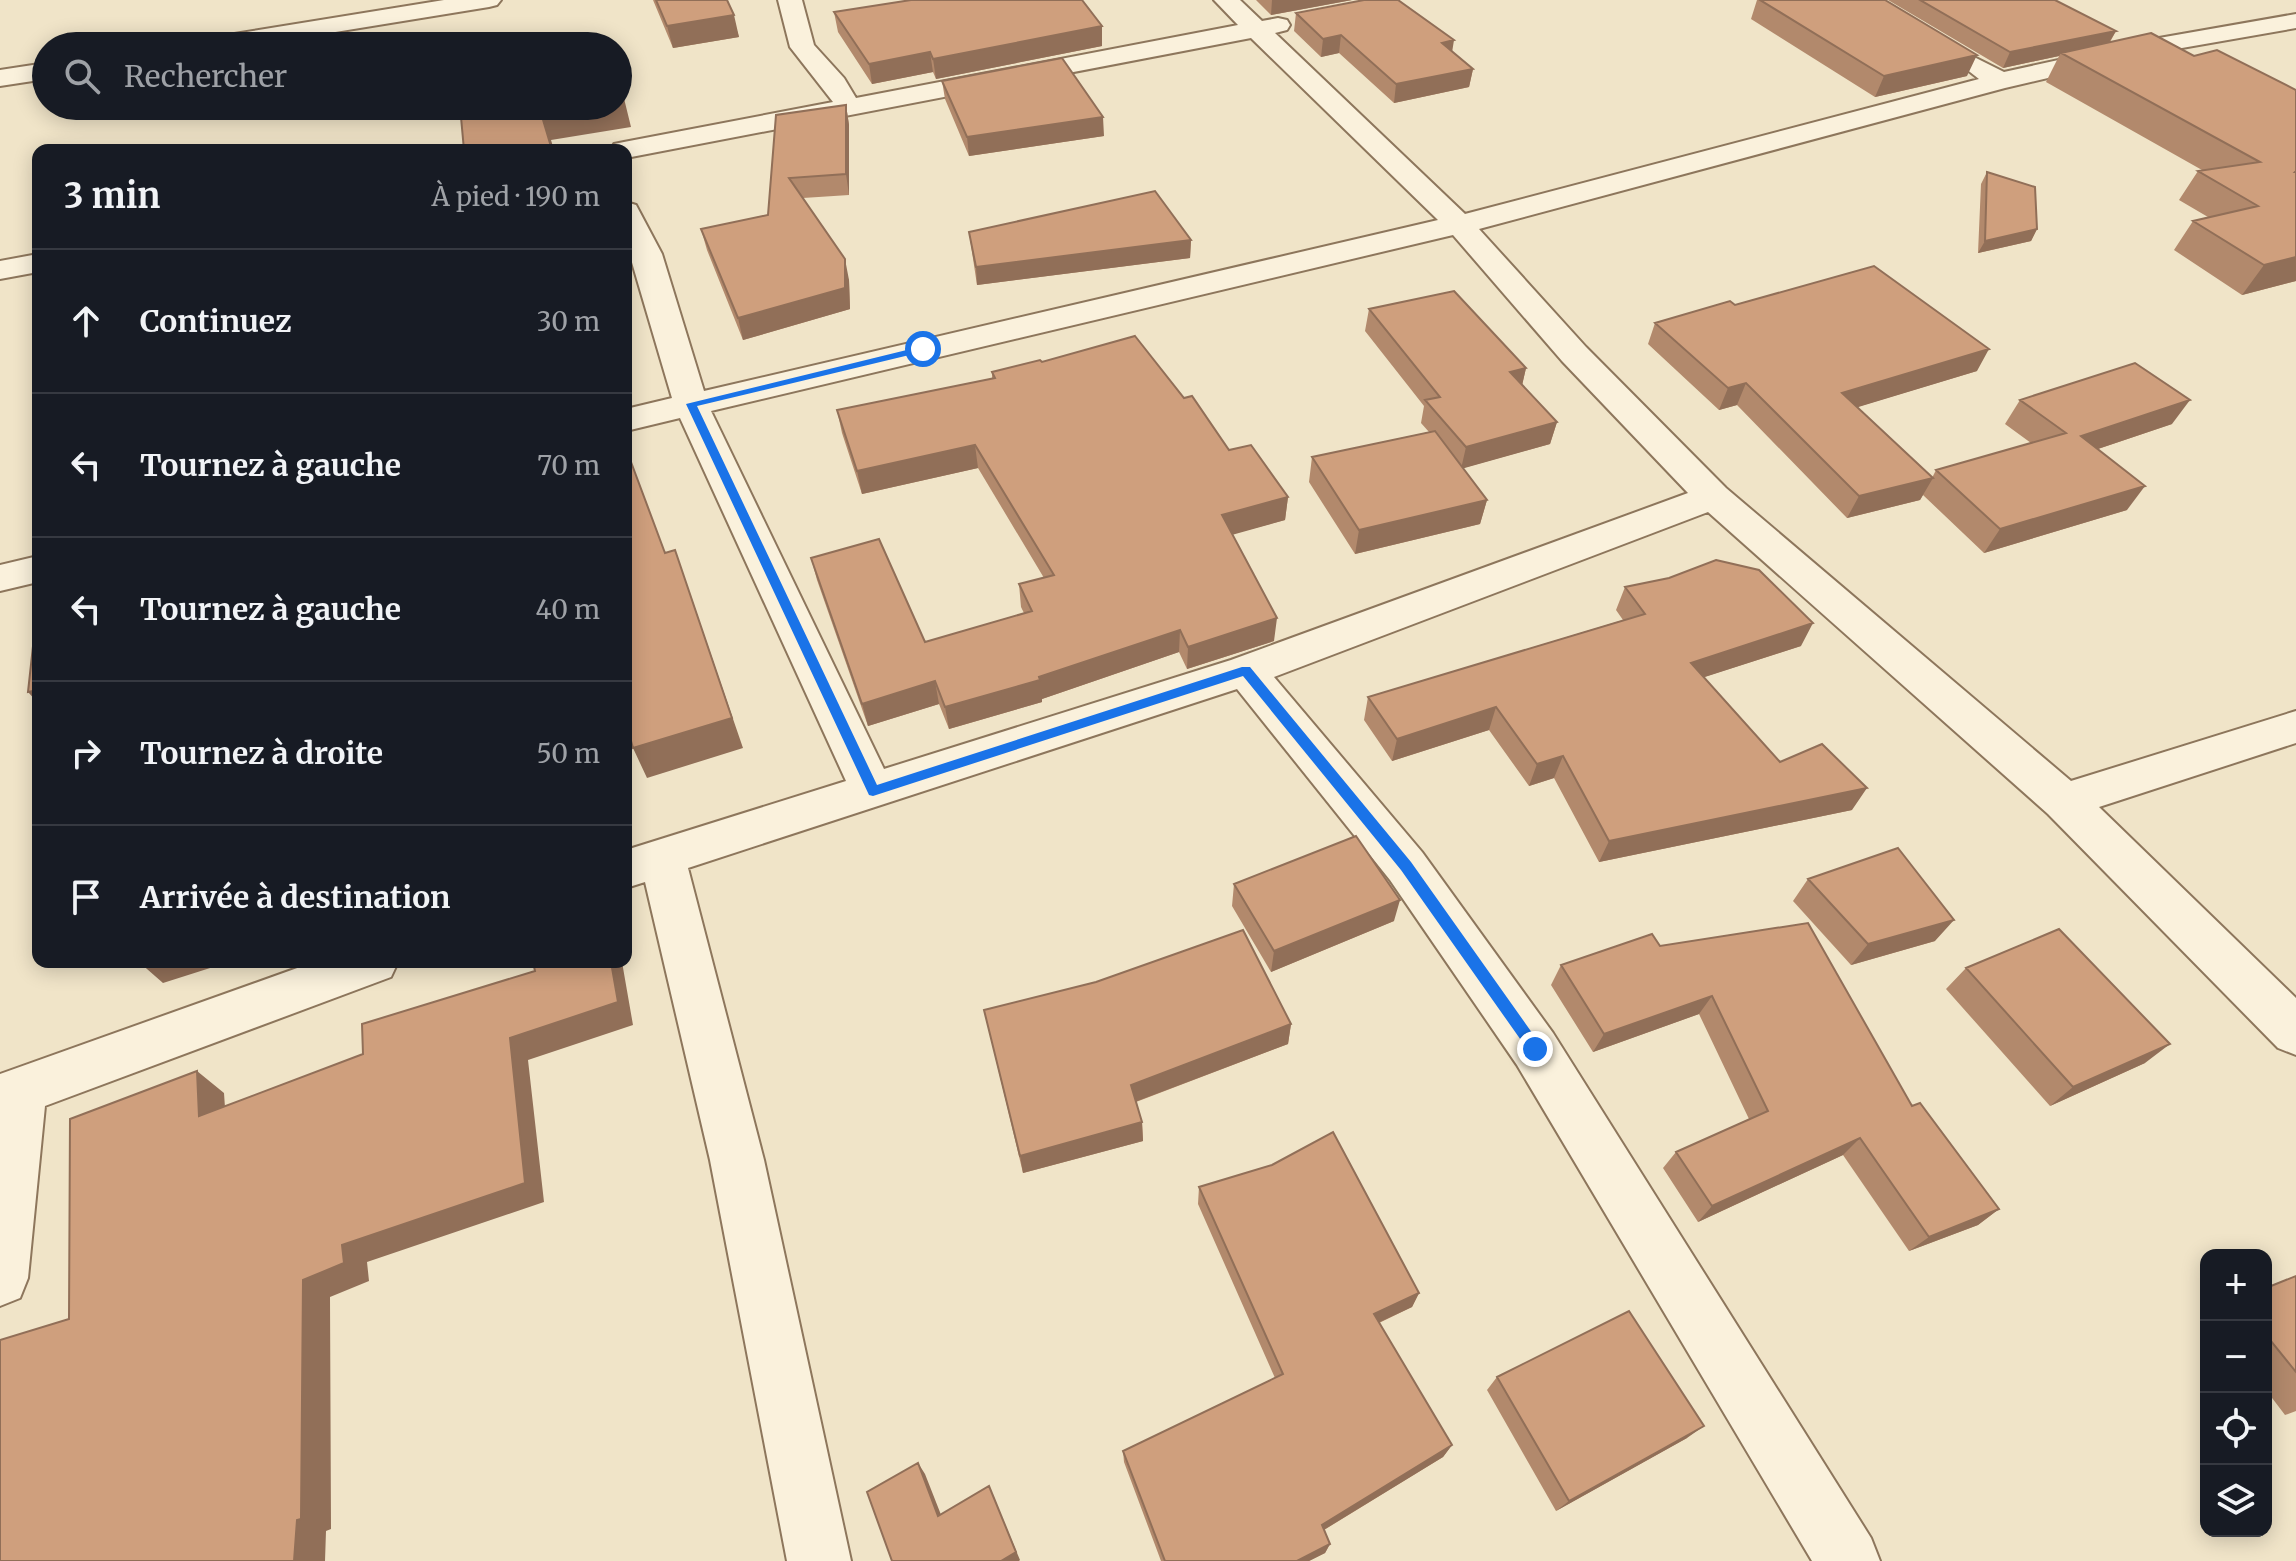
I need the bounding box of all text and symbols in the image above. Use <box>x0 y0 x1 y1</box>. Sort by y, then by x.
search box <box>32 32 632 120</box>
icon: search <box>60 54 104 98</box>
text: Rechercher <box>124 57 287 95</box>
text: 3 min <box>64 175 160 217</box>
text: À pied · 190 m <box>431 180 600 213</box>
icon: ahead <box>64 299 108 343</box>
text: Continuez <box>140 302 291 340</box>
text: 30 m <box>537 305 600 338</box>
route start <box>905 331 941 367</box>
icon: left <box>64 443 108 487</box>
text: Tournez à gauche <box>140 446 401 484</box>
text: 70 m <box>537 449 600 482</box>
icon: left <box>64 587 108 631</box>
text: Tournez à gauche <box>140 590 401 628</box>
text: 40 m <box>536 593 600 626</box>
icon: right <box>64 731 108 775</box>
text: Tournez à droite <box>140 734 383 772</box>
text: 50 m <box>536 737 600 770</box>
icon: arrive <box>64 875 108 919</box>
text: Arrivée à destination <box>140 878 450 916</box>
route end <box>1517 1031 1553 1067</box>
map controls <box>2200 1249 2272 1537</box>
button: + <box>2200 1249 2272 1321</box>
button: − <box>2200 1321 2272 1393</box>
button: locate <box>2200 1393 2272 1465</box>
button: layers <box>2200 1465 2272 1537</box>

